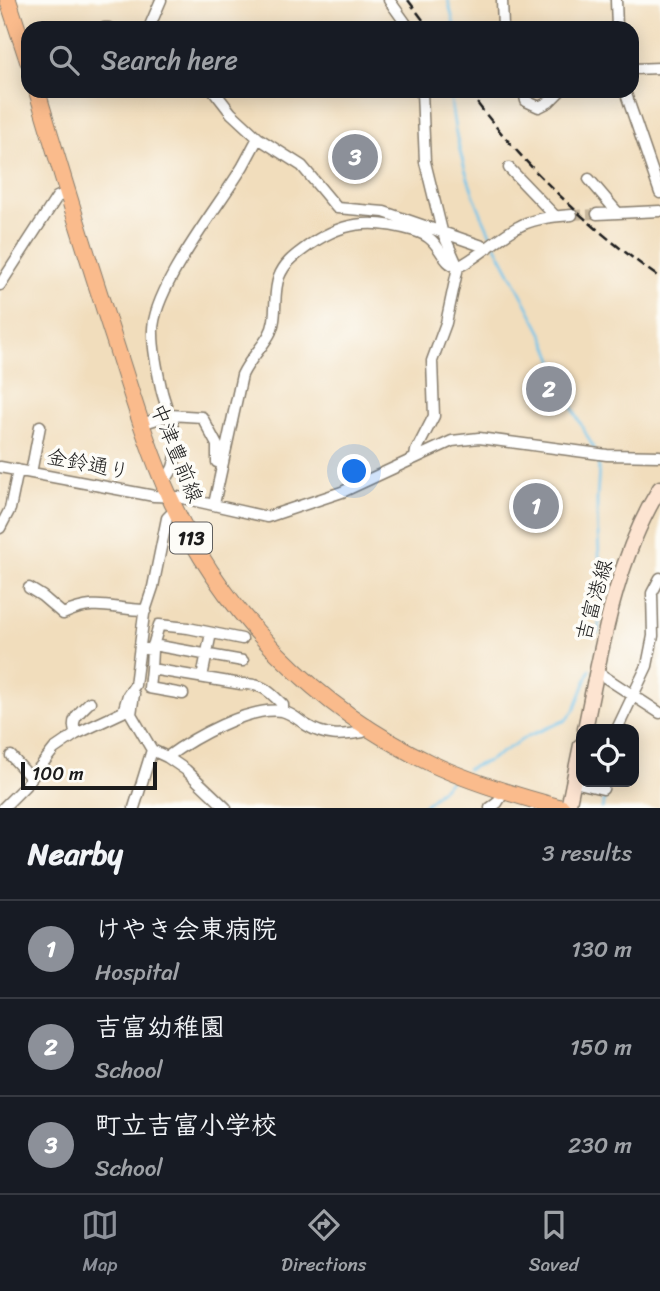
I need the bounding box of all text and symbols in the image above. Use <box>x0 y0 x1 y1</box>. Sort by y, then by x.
search box <box>21 21 639 98</box>
text: Search here <box>101 37 238 83</box>
icon: search <box>45 41 83 79</box>
pin: 3 <box>332 131 378 183</box>
pin: 2 <box>526 363 572 415</box>
street label: 中津豊前線 <box>140 397 214 509</box>
street label: 金鈴通り <box>43 437 133 491</box>
your location <box>337 454 371 488</box>
pin: 1 <box>513 480 559 532</box>
road number: 113 <box>170 523 212 554</box>
street label: 吉富港線 <box>564 554 624 646</box>
map controls <box>576 724 639 787</box>
button: locate <box>576 724 639 787</box>
text: 100 m <box>32 757 84 790</box>
scale bar <box>21 759 158 791</box>
text: Nearby <box>28 827 123 881</box>
text: 3 results <box>542 833 632 874</box>
text: けやき会東病院 <box>95 906 277 952</box>
text: 1 <box>46 929 56 970</box>
text: 130 m <box>571 929 632 970</box>
text: Hospital <box>95 952 179 993</box>
text: 吉富幼稚園 <box>95 1004 225 1050</box>
text: 2 <box>44 1027 58 1068</box>
text: 150 m <box>570 1027 632 1068</box>
text: School <box>95 1050 163 1091</box>
text: 町立吉富小学校 <box>95 1102 277 1148</box>
text: 3 <box>45 1125 57 1166</box>
text: 230 m <box>568 1125 632 1166</box>
text: School <box>95 1148 163 1189</box>
tab: Map <box>81 1206 119 1281</box>
tab: Directions <box>281 1206 367 1281</box>
tab: Saved <box>529 1206 579 1281</box>

